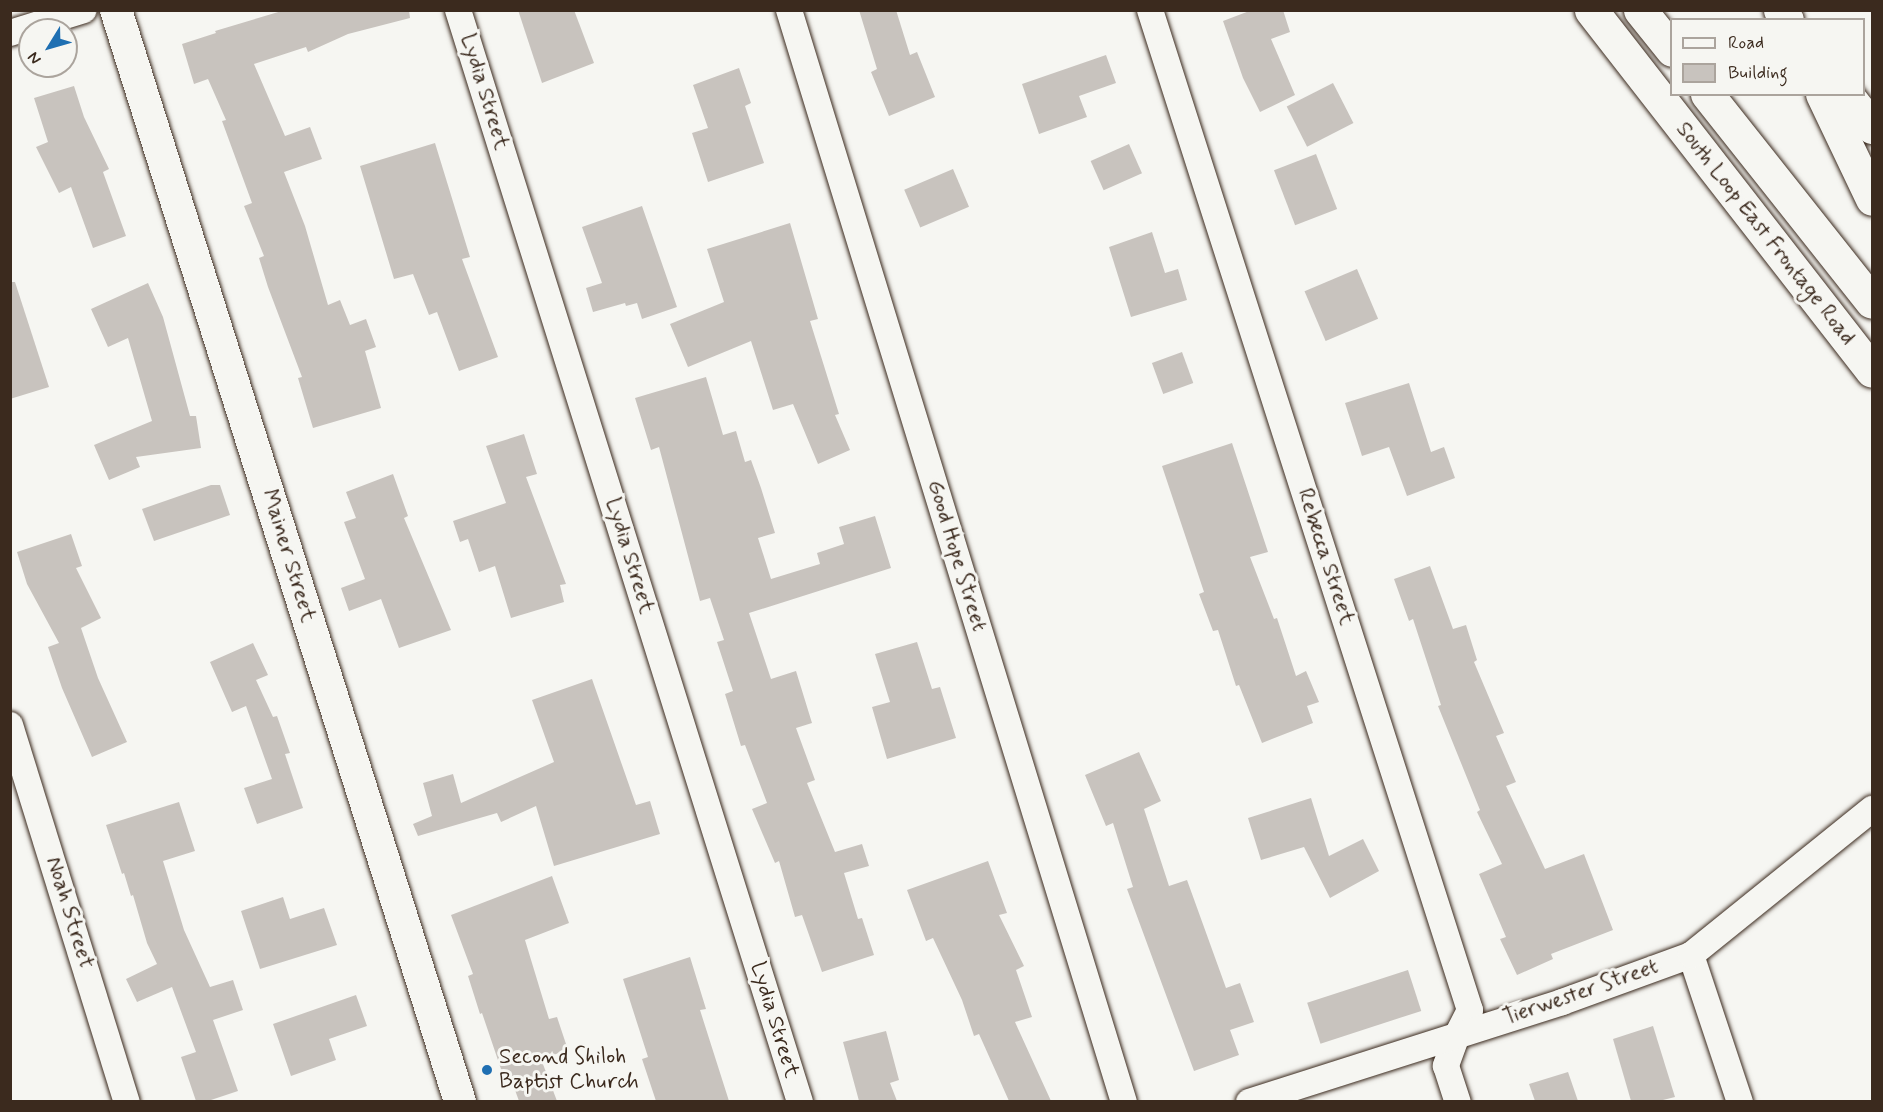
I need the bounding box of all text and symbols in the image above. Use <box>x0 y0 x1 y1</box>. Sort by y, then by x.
north arrow <box>18 18 78 78</box>
legend <box>1670 18 1865 96</box>
street label: Lydia Street <box>454 31 514 153</box>
text: Road <box>1728 31 1764 55</box>
text: N <box>23 47 46 69</box>
text: Building <box>1728 61 1788 85</box>
street label: South Loop East Frontage Road <box>1670 117 1860 351</box>
street label: Good Hope Street <box>920 475 992 637</box>
street label: Rebecca Street <box>1291 485 1359 629</box>
street label: Mainer Street <box>255 486 321 626</box>
street label: Lydia Street <box>599 495 659 617</box>
street label: Noah Street <box>40 854 98 972</box>
street label: Tierwester Street <box>1498 953 1664 1033</box>
street label: Lydia Street <box>744 959 804 1081</box>
place label: Second Shiloh Baptist Church <box>499 1044 639 1096</box>
marker: Second Shiloh Baptist Church <box>480 1063 494 1077</box>

